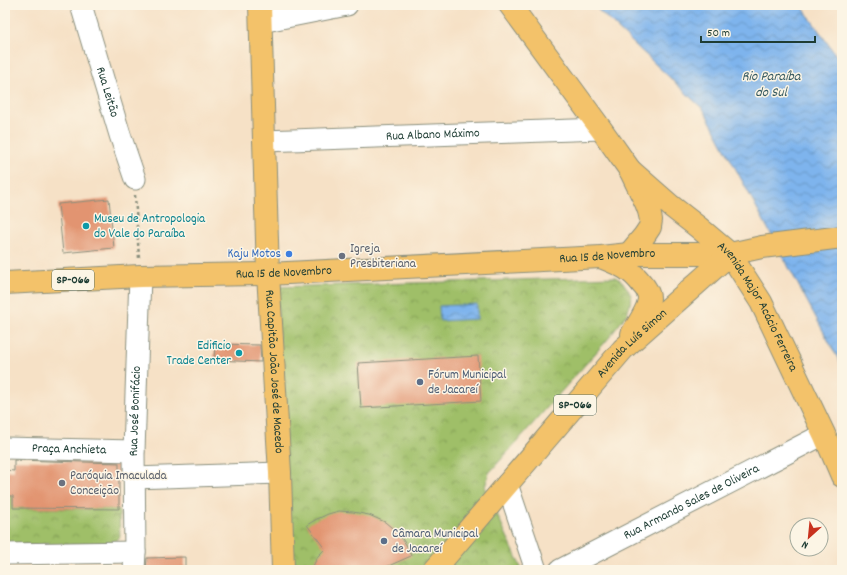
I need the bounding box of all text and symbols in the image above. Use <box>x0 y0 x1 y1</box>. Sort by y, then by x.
scale bar <box>701 18 815 44</box>
text: 50 m <box>707 25 730 42</box>
street label: Rua Leitão <box>91 65 124 120</box>
water label: Rio Paraíba do Sul <box>742 67 802 103</box>
street label: Rua Albano Máximo <box>386 124 480 146</box>
place label: Museu de Antropologia do Vale do Paraíba <box>94 210 206 244</box>
marker: Museu de Antropologia do Vale do Paraíba <box>81 221 91 231</box>
street label: Avenida Major Acácio Ferreira <box>713 237 803 376</box>
place label: Igreja Presbiteriana <box>350 240 417 274</box>
street label: Rua 15 de Novembro <box>559 244 656 269</box>
place label: Kaju Motos <box>227 245 281 264</box>
marker: Kaju Motos <box>284 249 294 259</box>
marker: Igreja Presbiteriana <box>337 251 347 261</box>
street label: Rua 15 de Novembro <box>235 261 333 284</box>
road number: SP-066 <box>52 270 94 290</box>
street label: Rua Capitão João José de Macedo <box>259 289 288 454</box>
street label: Avenida Luís Simon <box>592 304 672 383</box>
place label: Edificio Trade Center <box>167 337 231 371</box>
marker: Edificio Trade Center <box>234 348 244 358</box>
street label: Rua José Bonifácio <box>124 365 146 456</box>
place label: Fórum Municipal de Jacareí <box>428 366 506 400</box>
marker: Fórum Municipal de Jacareí <box>415 377 425 387</box>
road number: SP-066 <box>554 395 596 415</box>
street label: Praça Anchieta <box>31 439 107 460</box>
street label: Rua Armando Sales de Oliveira <box>620 459 764 545</box>
place label: Paróquia Imaculada Conceição <box>70 467 168 501</box>
marker: Paróquia Imaculada Conceição <box>57 478 67 488</box>
north arrow <box>789 517 829 557</box>
place label: Câmara Municipal de Jacareí <box>392 525 478 559</box>
marker: Câmara Municipal de Jacareí <box>379 536 389 546</box>
text: N <box>799 536 811 552</box>

